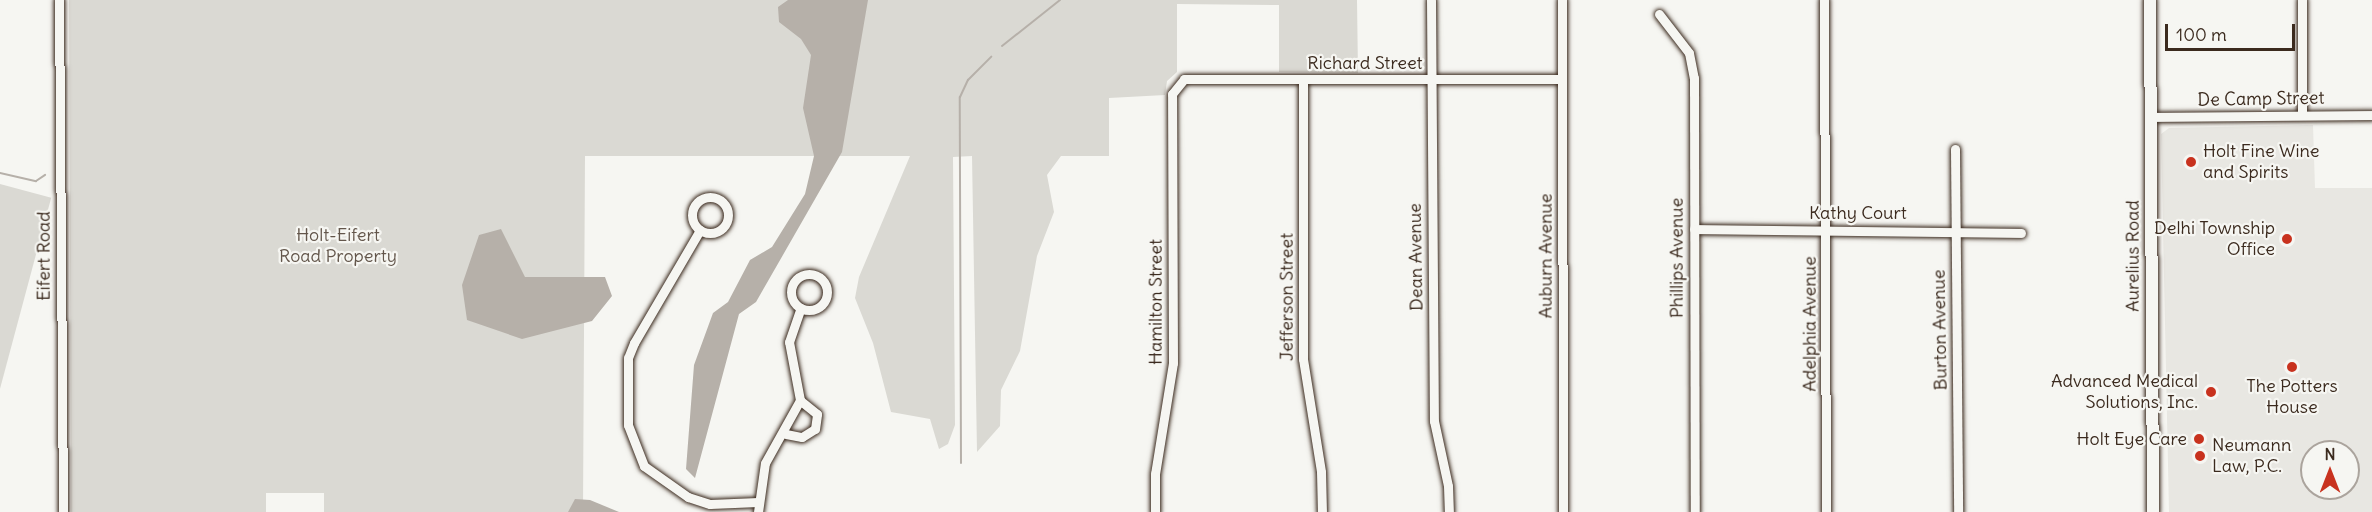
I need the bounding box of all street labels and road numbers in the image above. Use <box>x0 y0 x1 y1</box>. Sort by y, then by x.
street label: Richard Street <box>1307 52 1423 74</box>
street label: De Camp Street <box>2197 87 2325 111</box>
street label: Auburn Avenue <box>1535 194 1557 318</box>
street label: Phillips Avenue <box>1666 198 1688 318</box>
street label: Aurelius Road <box>2122 200 2144 312</box>
street label: Kathy Court <box>1809 202 1907 224</box>
street label: Dean Avenue <box>1404 203 1428 311</box>
street label: Eifert Road <box>33 211 55 301</box>
street label: Jefferson Street <box>1276 233 1298 361</box>
street label: Hamilton Street <box>1145 239 1167 365</box>
street label: Adelphia Avenue <box>1799 256 1821 392</box>
street label: Burton Avenue <box>1928 269 1952 391</box>

